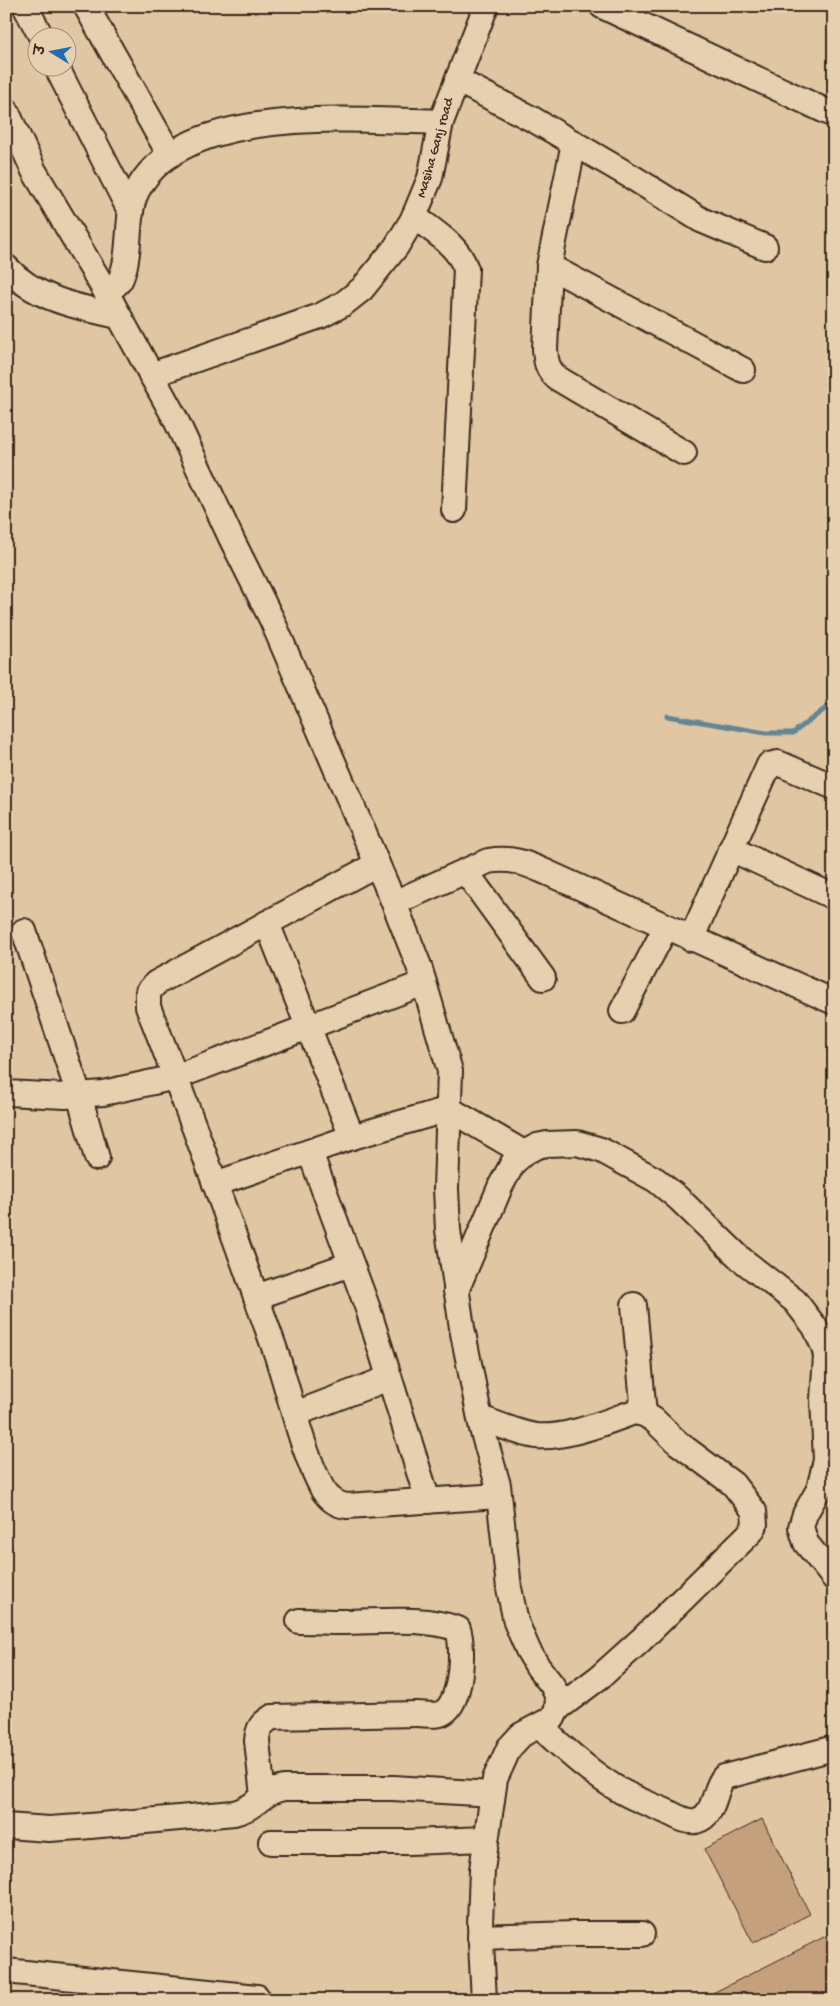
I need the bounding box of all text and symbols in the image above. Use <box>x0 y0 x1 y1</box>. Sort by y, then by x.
north arrow <box>28 28 78 78</box>
text: उ <box>32 42 51 58</box>
street label: Masiha Ganj road <box>414 94 459 200</box>

